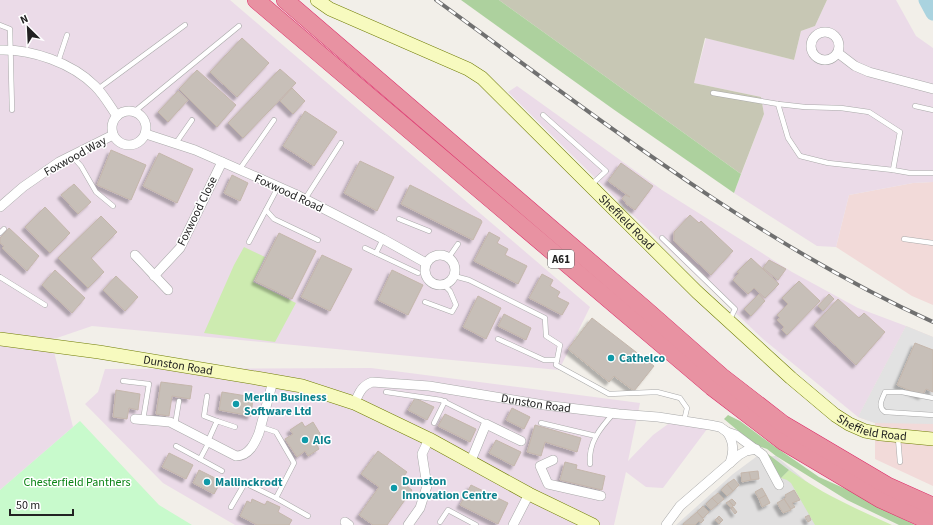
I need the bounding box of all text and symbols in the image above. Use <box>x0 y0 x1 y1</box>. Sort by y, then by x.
north arrow <box>8 8 48 48</box>
text: N <box>18 11 31 28</box>
street label: Foxwood Way <box>41 132 110 181</box>
street label: Foxwood Road <box>252 170 326 217</box>
street label: Foxwood Close <box>173 174 222 249</box>
street label: Sheffield Road <box>595 191 658 254</box>
road number: A61 <box>548 250 574 268</box>
place label: Cathelco <box>619 350 665 367</box>
street label: Dunston Road <box>142 351 214 380</box>
marker: Cathelco <box>606 353 616 363</box>
place label: Merlin Business Software Ltd <box>244 389 327 420</box>
street label: Dunston Road <box>500 390 572 417</box>
marker: Merlin Business Software Ltd <box>231 399 241 409</box>
street label: Sheffield Road <box>833 410 907 445</box>
place label: AIG <box>312 432 331 449</box>
marker: AIG <box>300 435 310 445</box>
place label: Dunston Innovation Centre <box>402 473 497 504</box>
park label: Chesterfield Panthers <box>23 474 131 491</box>
place label: Mallinckrodt <box>215 474 283 491</box>
marker: Mallinckrodt <box>202 477 212 487</box>
marker: Dunston Innovation Centre <box>389 483 399 493</box>
scale bar <box>10 491 73 517</box>
text: 50 m <box>16 497 40 514</box>

